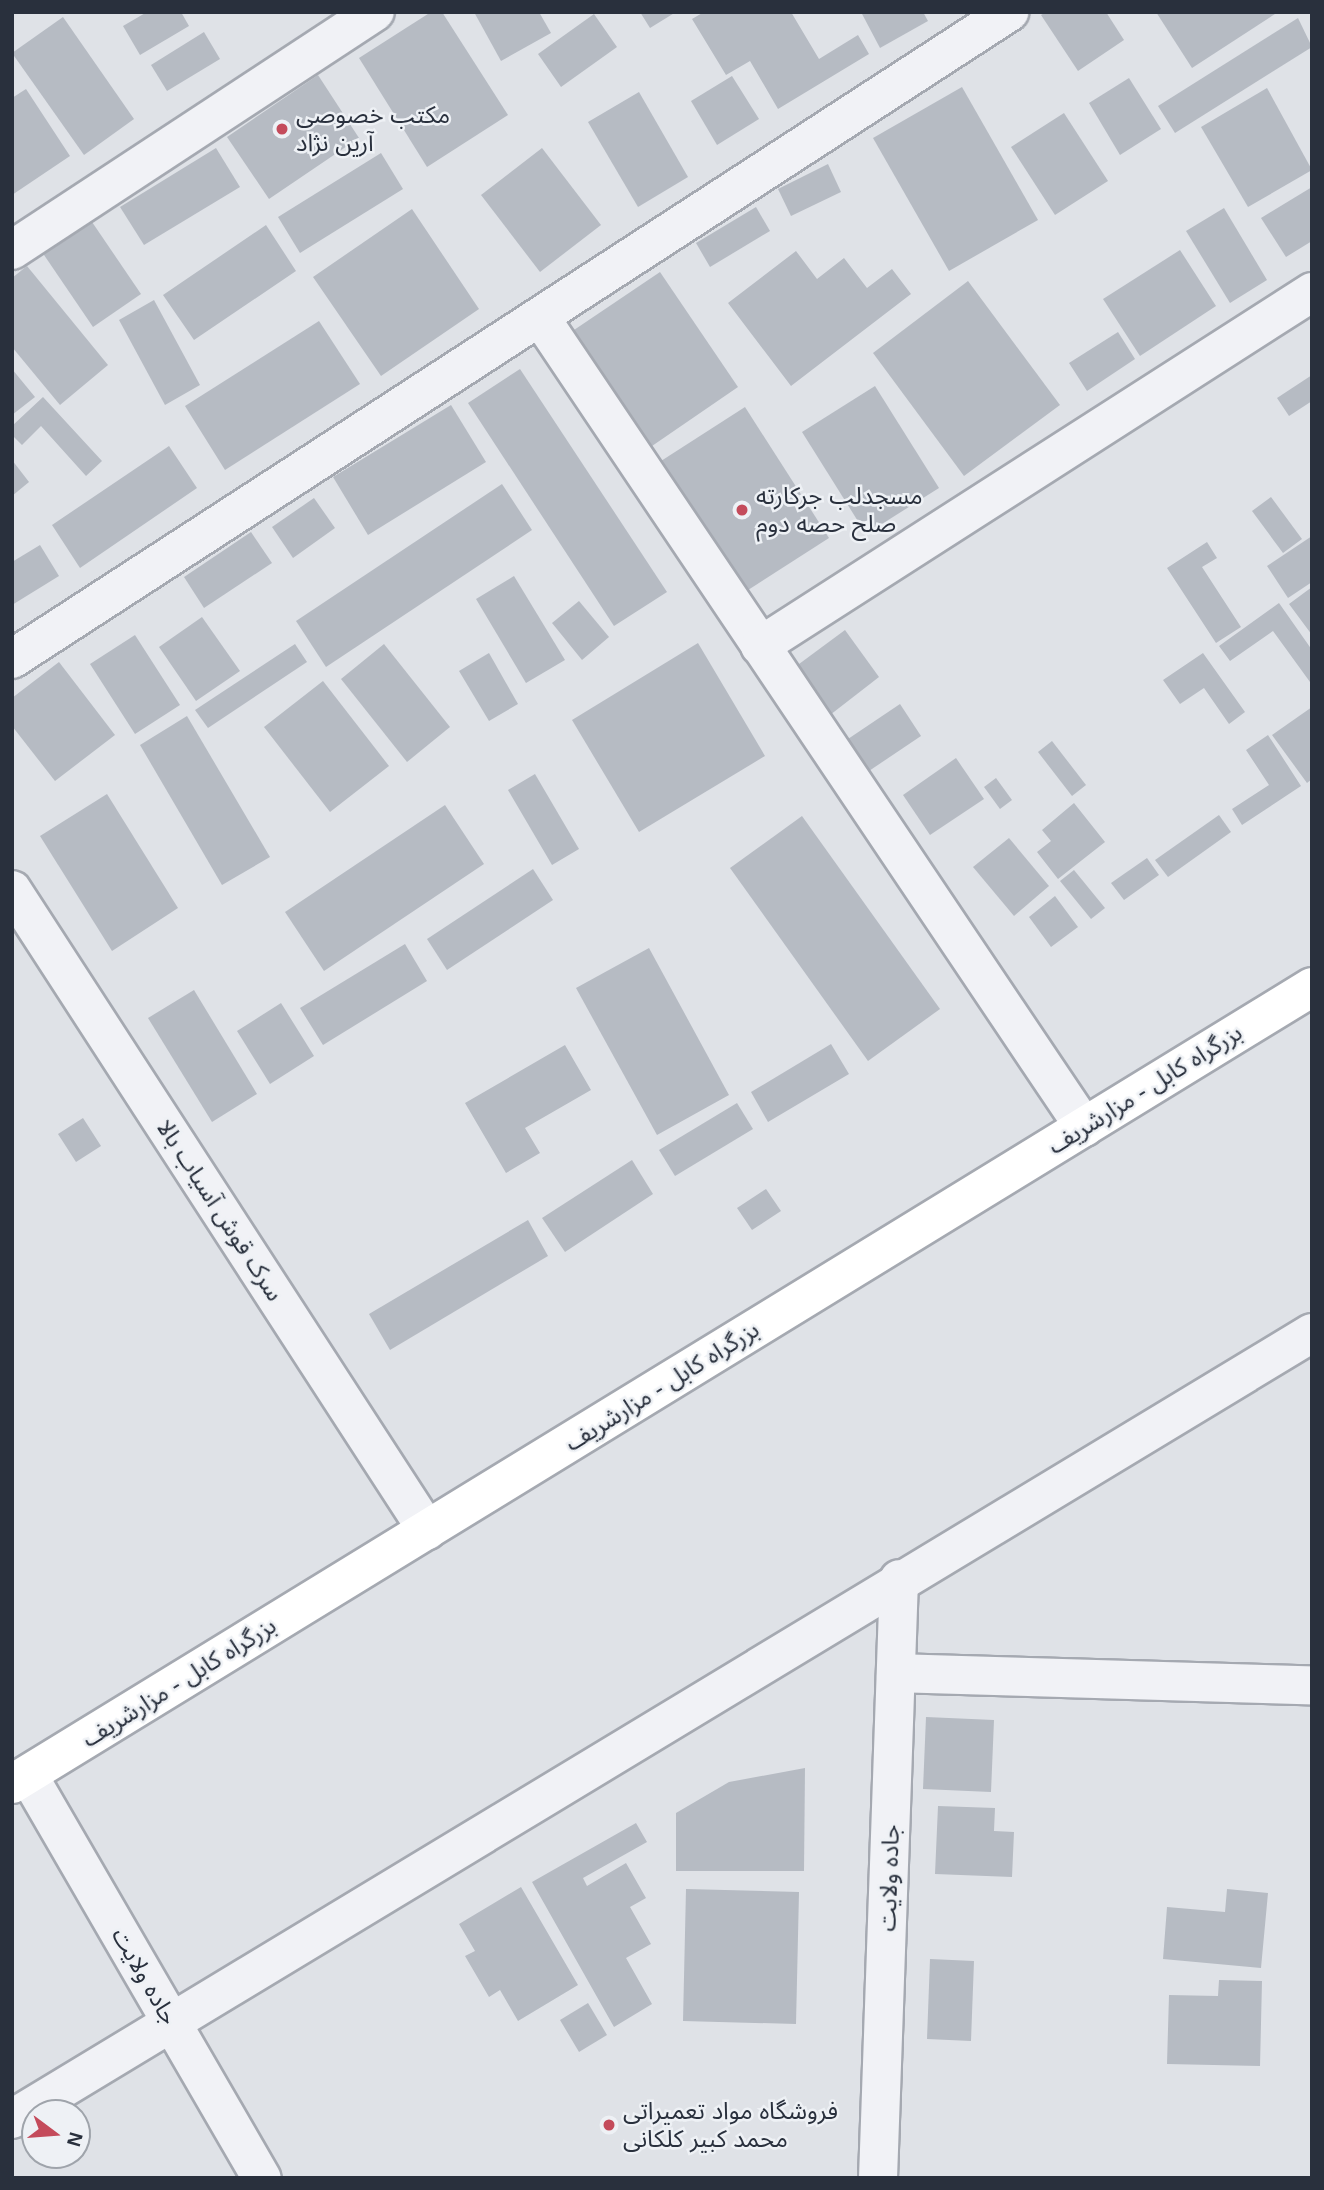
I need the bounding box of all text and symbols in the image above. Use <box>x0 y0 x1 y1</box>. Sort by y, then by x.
place label: مکتب خصوصی آرین نژاد <box>296 101 450 157</box>
marker: مکتب خصوصی آرین نژاد <box>274 121 290 137</box>
place label: مسجدلب جرکارته صلح حصه دوم <box>756 482 923 538</box>
marker: مسجدلب جرکارته صلح حصه دوم <box>734 502 750 518</box>
street label: بزرگراه کابل - مزارشریف <box>1043 1018 1247 1160</box>
street label: سرک قوش آسیاب بالا <box>150 1114 290 1306</box>
street label: بزرگراه کابل - مزارشریف <box>560 1315 764 1457</box>
street label: بزرگراه کابل - مزارشریف <box>77 1611 281 1753</box>
street label: جاده ولایت <box>873 1824 905 1932</box>
street label: جاده ولایت <box>106 1922 184 2030</box>
place label: فروشگاه مواد تعمیراتی محمد کبیر کلکانی <box>623 2097 838 2153</box>
north arrow <box>21 2099 91 2169</box>
marker: فروشگاه مواد تعمیراتی محمد کبیر کلکانی <box>601 2117 617 2133</box>
text: N <box>63 2130 87 2149</box>

